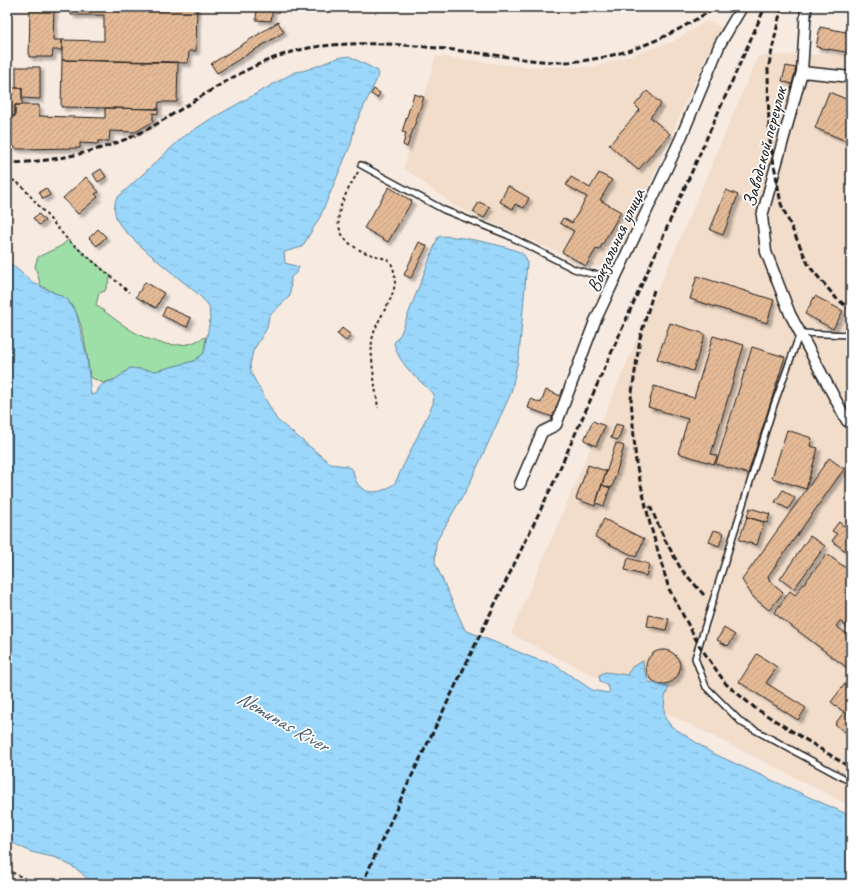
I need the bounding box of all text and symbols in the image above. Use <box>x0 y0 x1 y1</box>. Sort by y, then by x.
street label: Заводской переулок <box>737 83 793 210</box>
street label: Вокзальная улица <box>581 183 651 296</box>
water label: Nemunas River <box>233 685 335 759</box>

